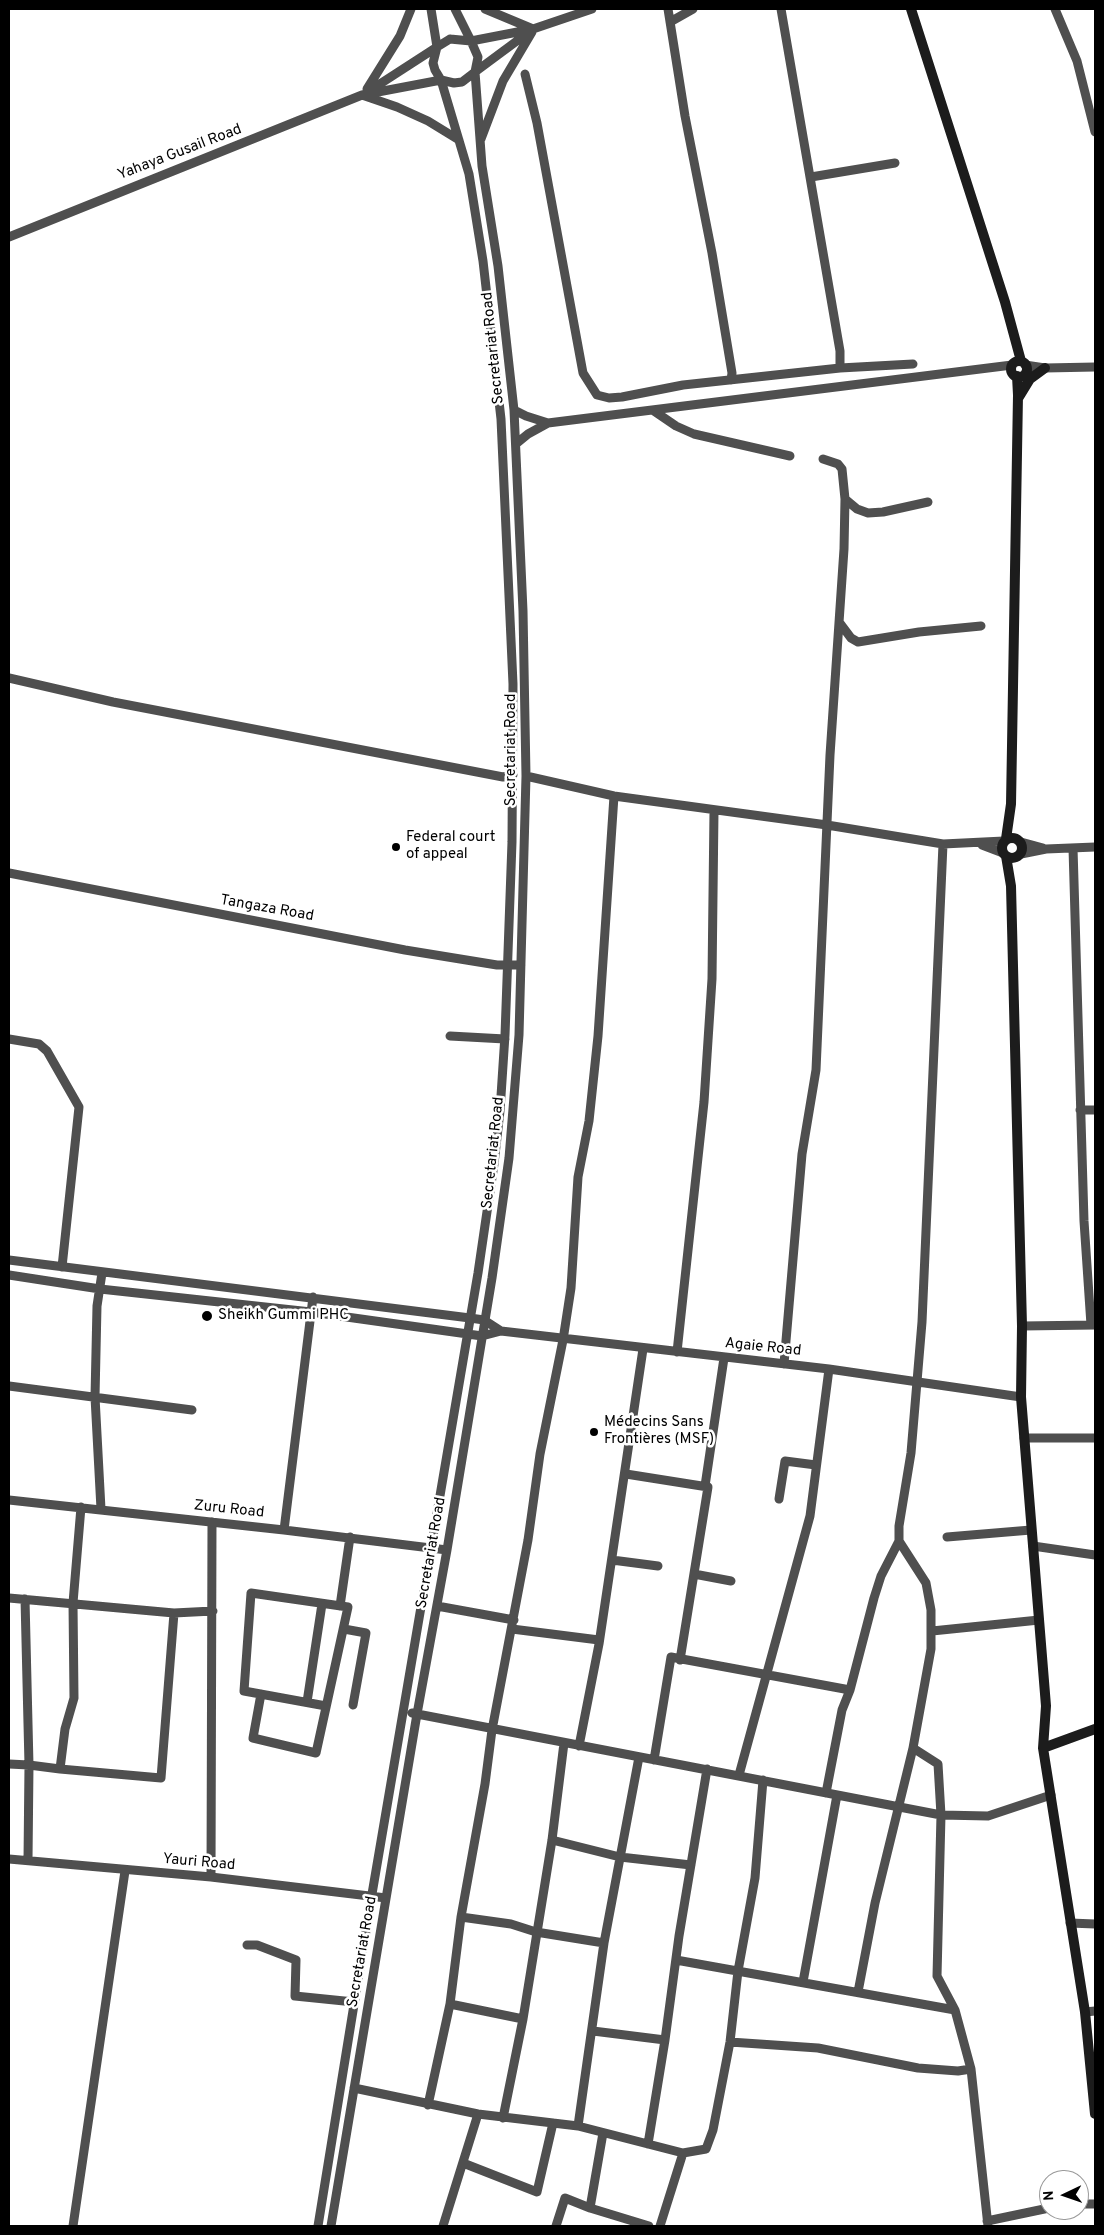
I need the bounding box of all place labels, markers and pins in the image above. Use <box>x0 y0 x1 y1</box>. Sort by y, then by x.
place label: Federal court of appeal <box>406 829 495 864</box>
marker: Federal court of appeal <box>390 841 402 853</box>
place label: Sheikh Gummi PHC <box>218 1307 349 1325</box>
marker: Sheikh Gummi PHC <box>200 1309 214 1323</box>
place label: Médecins Sans Frontières (MSF) <box>604 1414 714 1449</box>
marker: Médecins Sans Frontières (MSF) <box>588 1426 600 1438</box>

